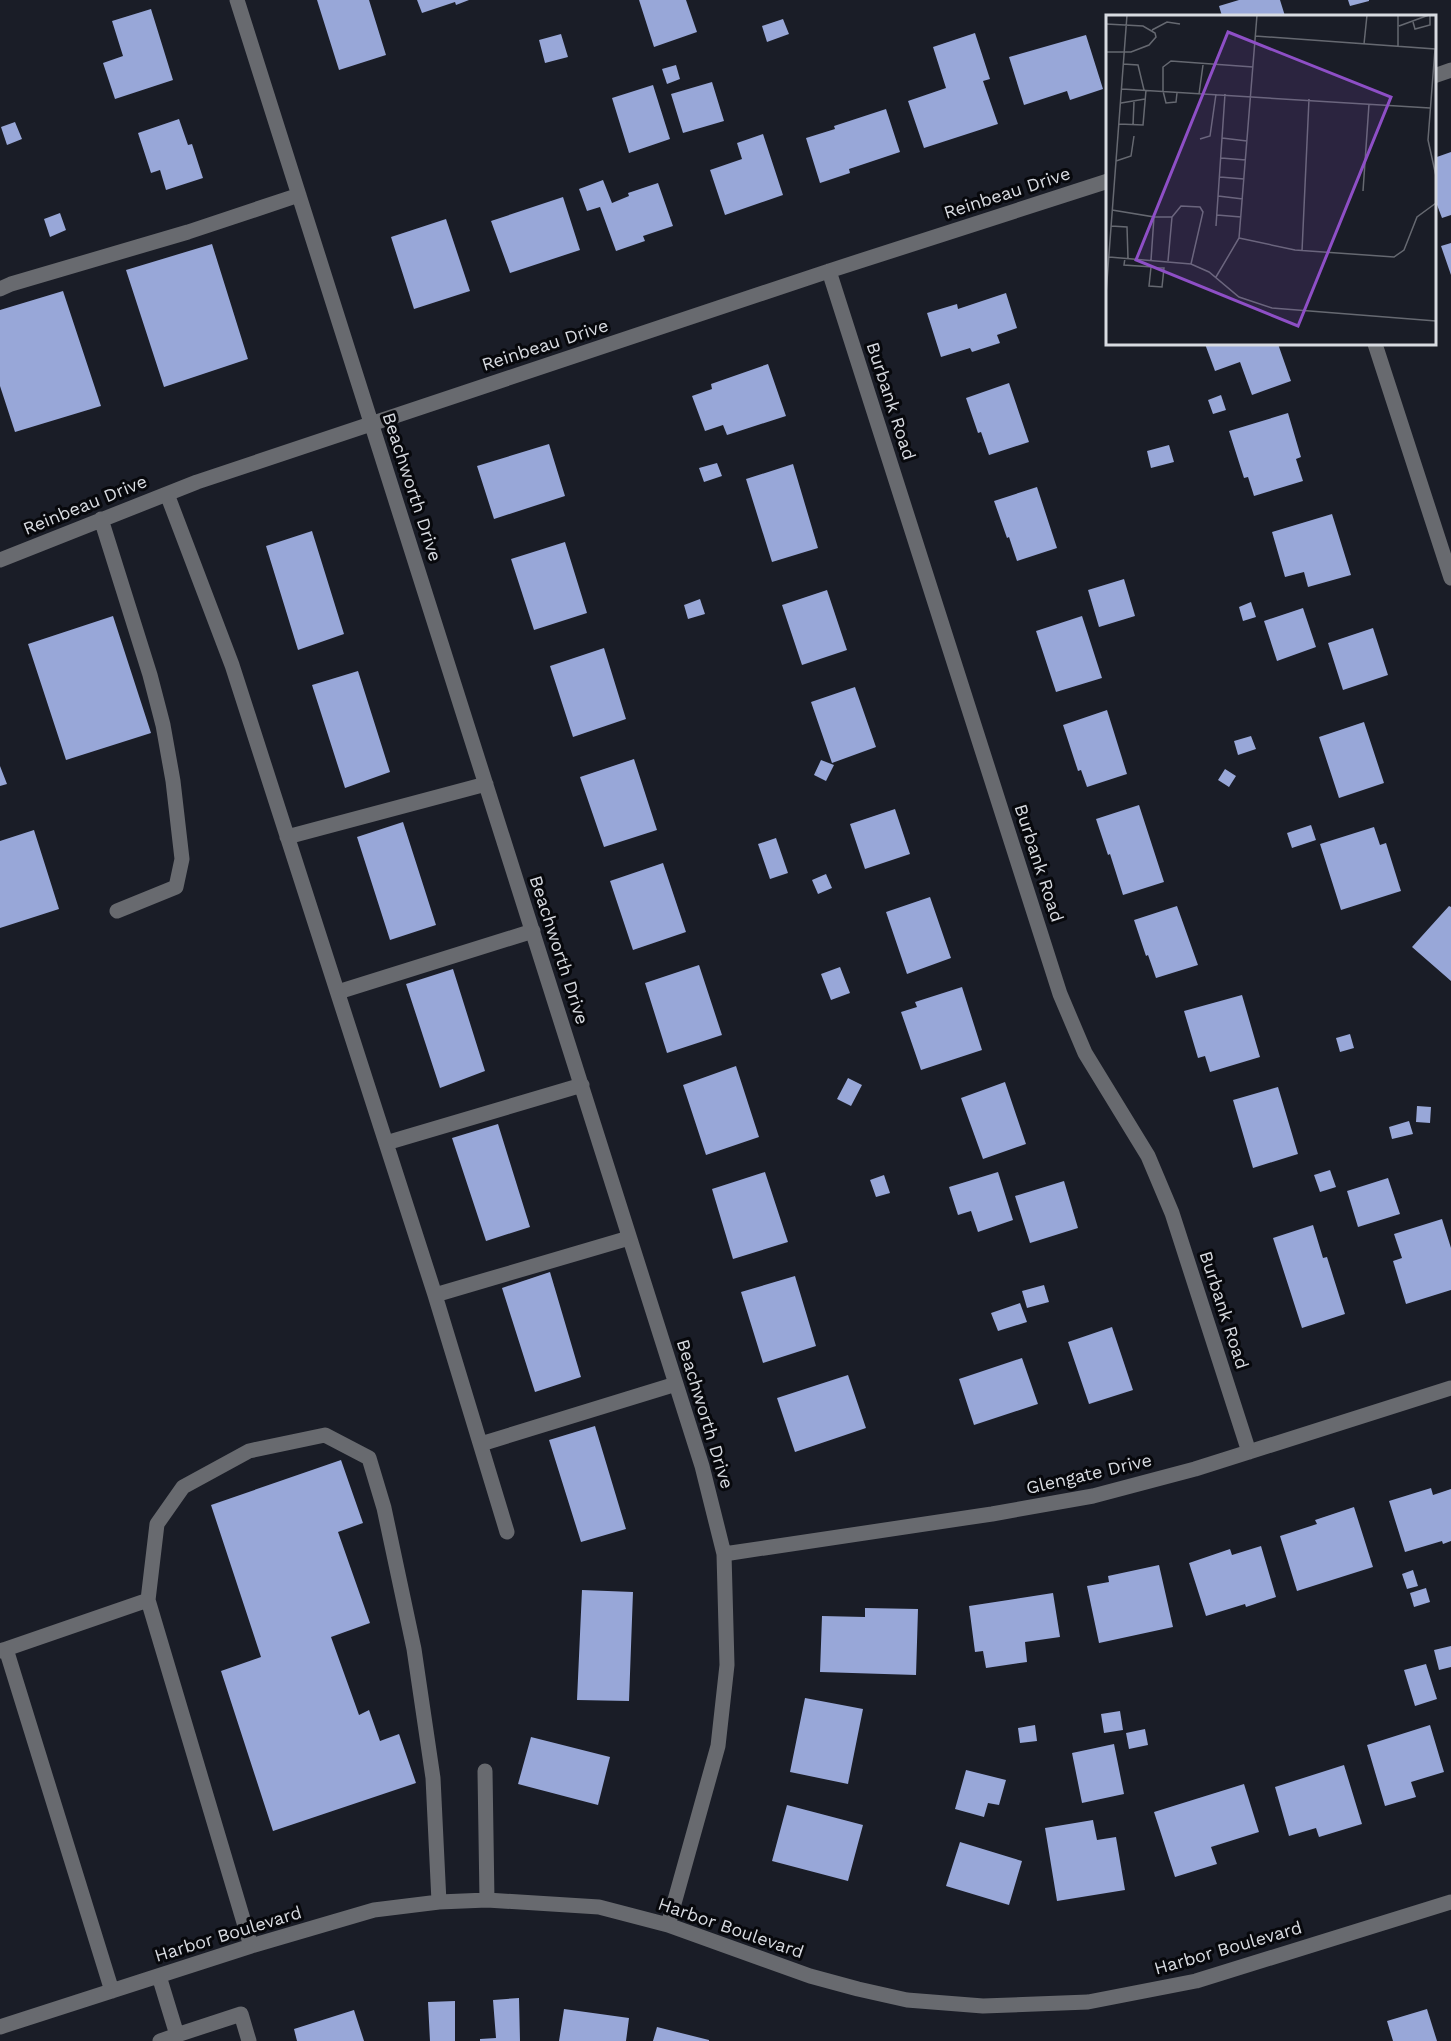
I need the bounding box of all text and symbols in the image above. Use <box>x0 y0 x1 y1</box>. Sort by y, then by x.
inset map <box>1106 15 1436 345</box>
street label: Reinbeau Drive <box>941 162 1073 223</box>
street label: Reinbeau Drive <box>479 314 611 375</box>
street label: Burbank Road <box>863 339 920 462</box>
street label: Beachworth Drive <box>378 410 446 564</box>
street label: Reinbeau Drive <box>20 470 150 539</box>
street label: Burbank Road <box>1011 801 1068 924</box>
street label: Beachworth Drive <box>525 873 593 1027</box>
street label: Burbank Road <box>1196 1248 1253 1371</box>
street label: Beachworth Drive <box>673 1336 738 1491</box>
street label: Glengate Drive <box>1024 1449 1154 1498</box>
street label: Harbor Boulevard <box>656 1893 807 1962</box>
street label: Harbor Boulevard <box>152 1901 304 1966</box>
street label: Harbor Boulevard <box>1152 1916 1304 1979</box>

